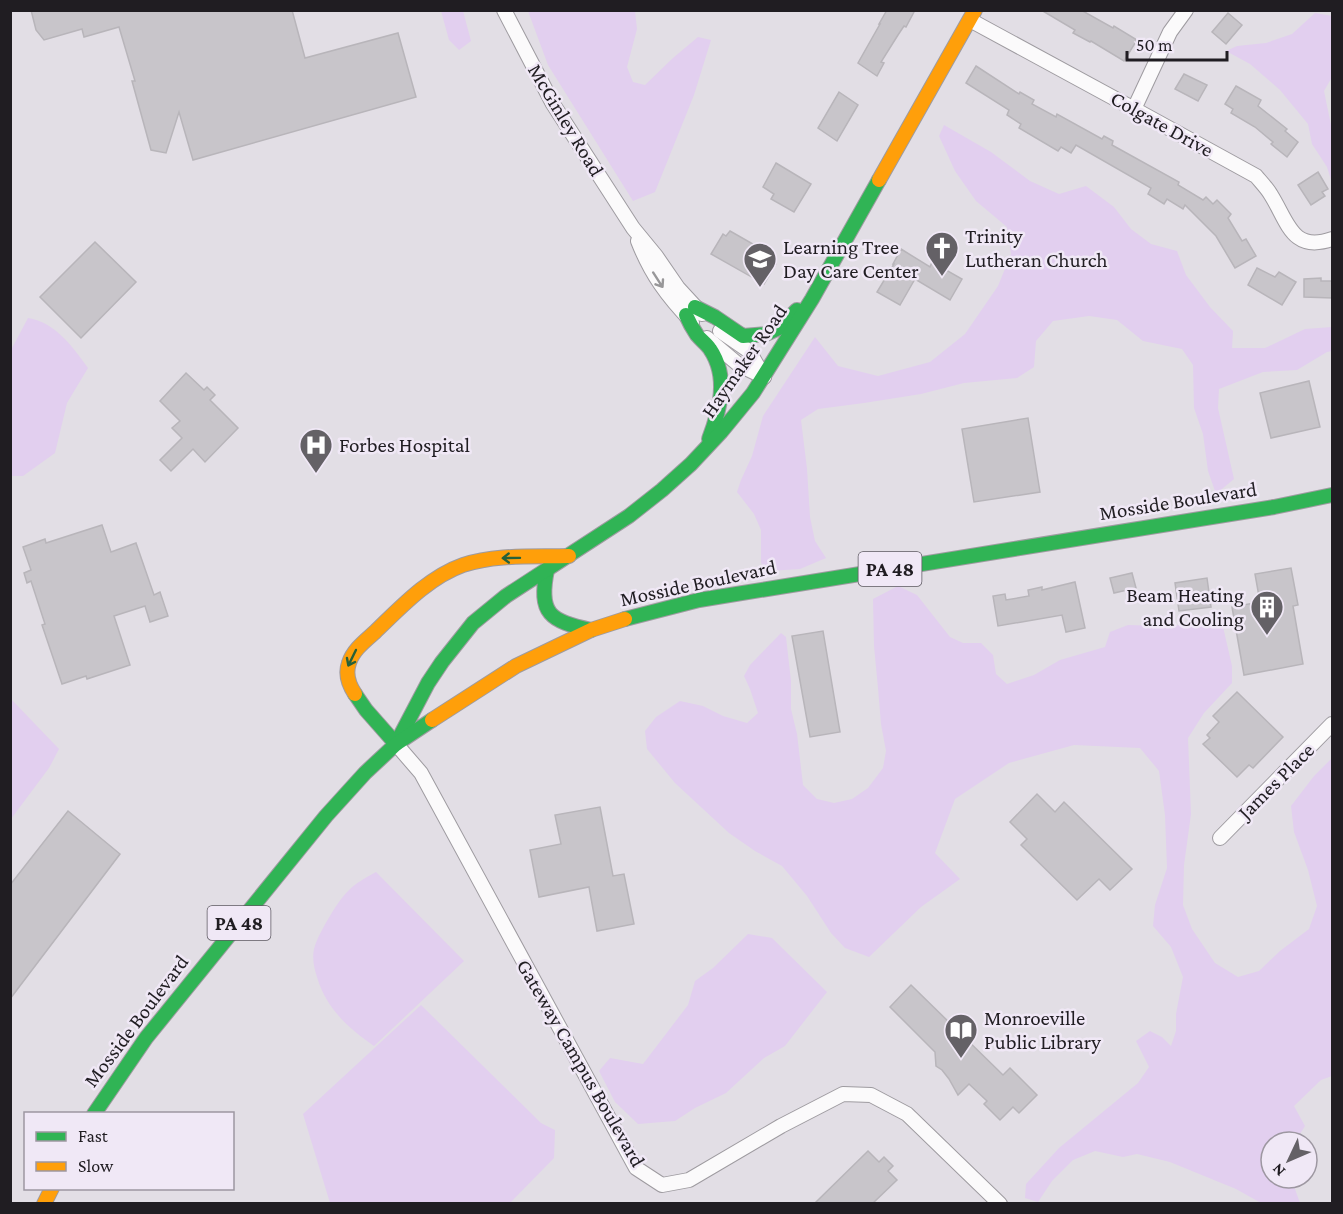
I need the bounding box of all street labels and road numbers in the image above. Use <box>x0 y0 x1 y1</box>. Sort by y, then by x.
street label: McGinley Road <box>523 59 609 181</box>
street label: Colgate Drive <box>1106 86 1218 162</box>
street label: Haymaker Road <box>696 300 792 422</box>
street label: Mosside Boulevard <box>1098 477 1258 525</box>
road number: PA 48 <box>858 552 922 586</box>
street label: Mosside Boulevard <box>618 555 778 611</box>
street label: James Place <box>1232 738 1319 825</box>
road number: PA 48 <box>208 906 270 940</box>
street label: Mosside Boulevard <box>79 950 193 1092</box>
street label: Gateway Campus Boulevard <box>512 955 650 1171</box>

